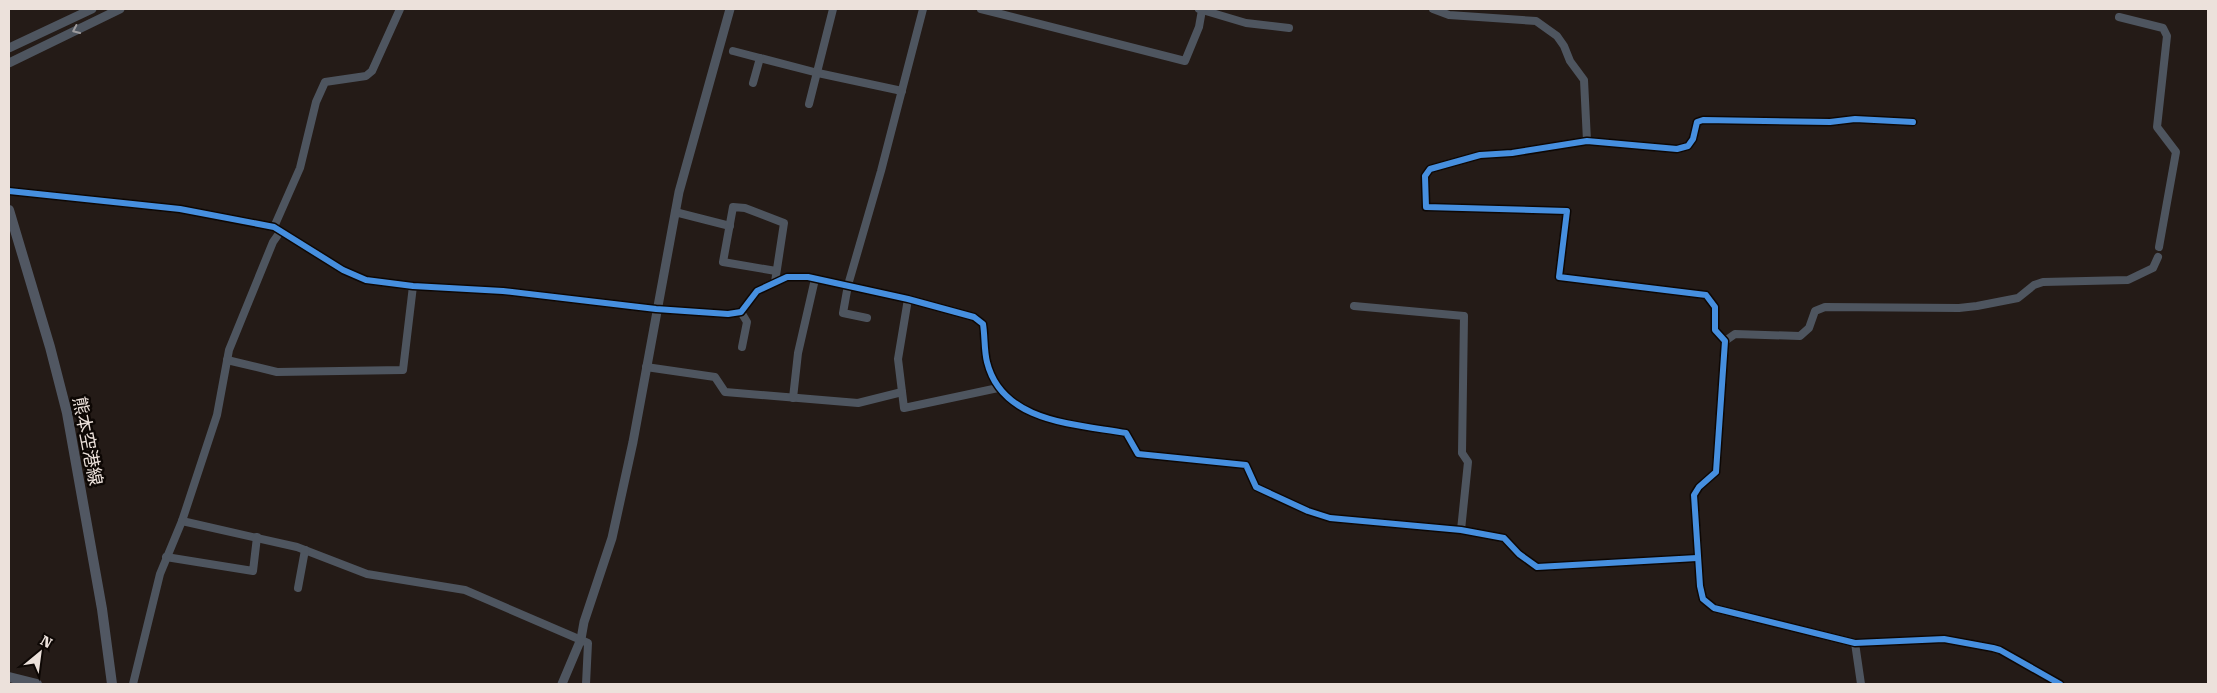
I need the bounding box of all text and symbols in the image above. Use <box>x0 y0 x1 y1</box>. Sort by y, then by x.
one-way arrow <box>72 23 81 34</box>
street label: 熊本空港線 <box>69 395 107 487</box>
north arrow <box>15 628 65 678</box>
text: N <box>38 632 55 651</box>

